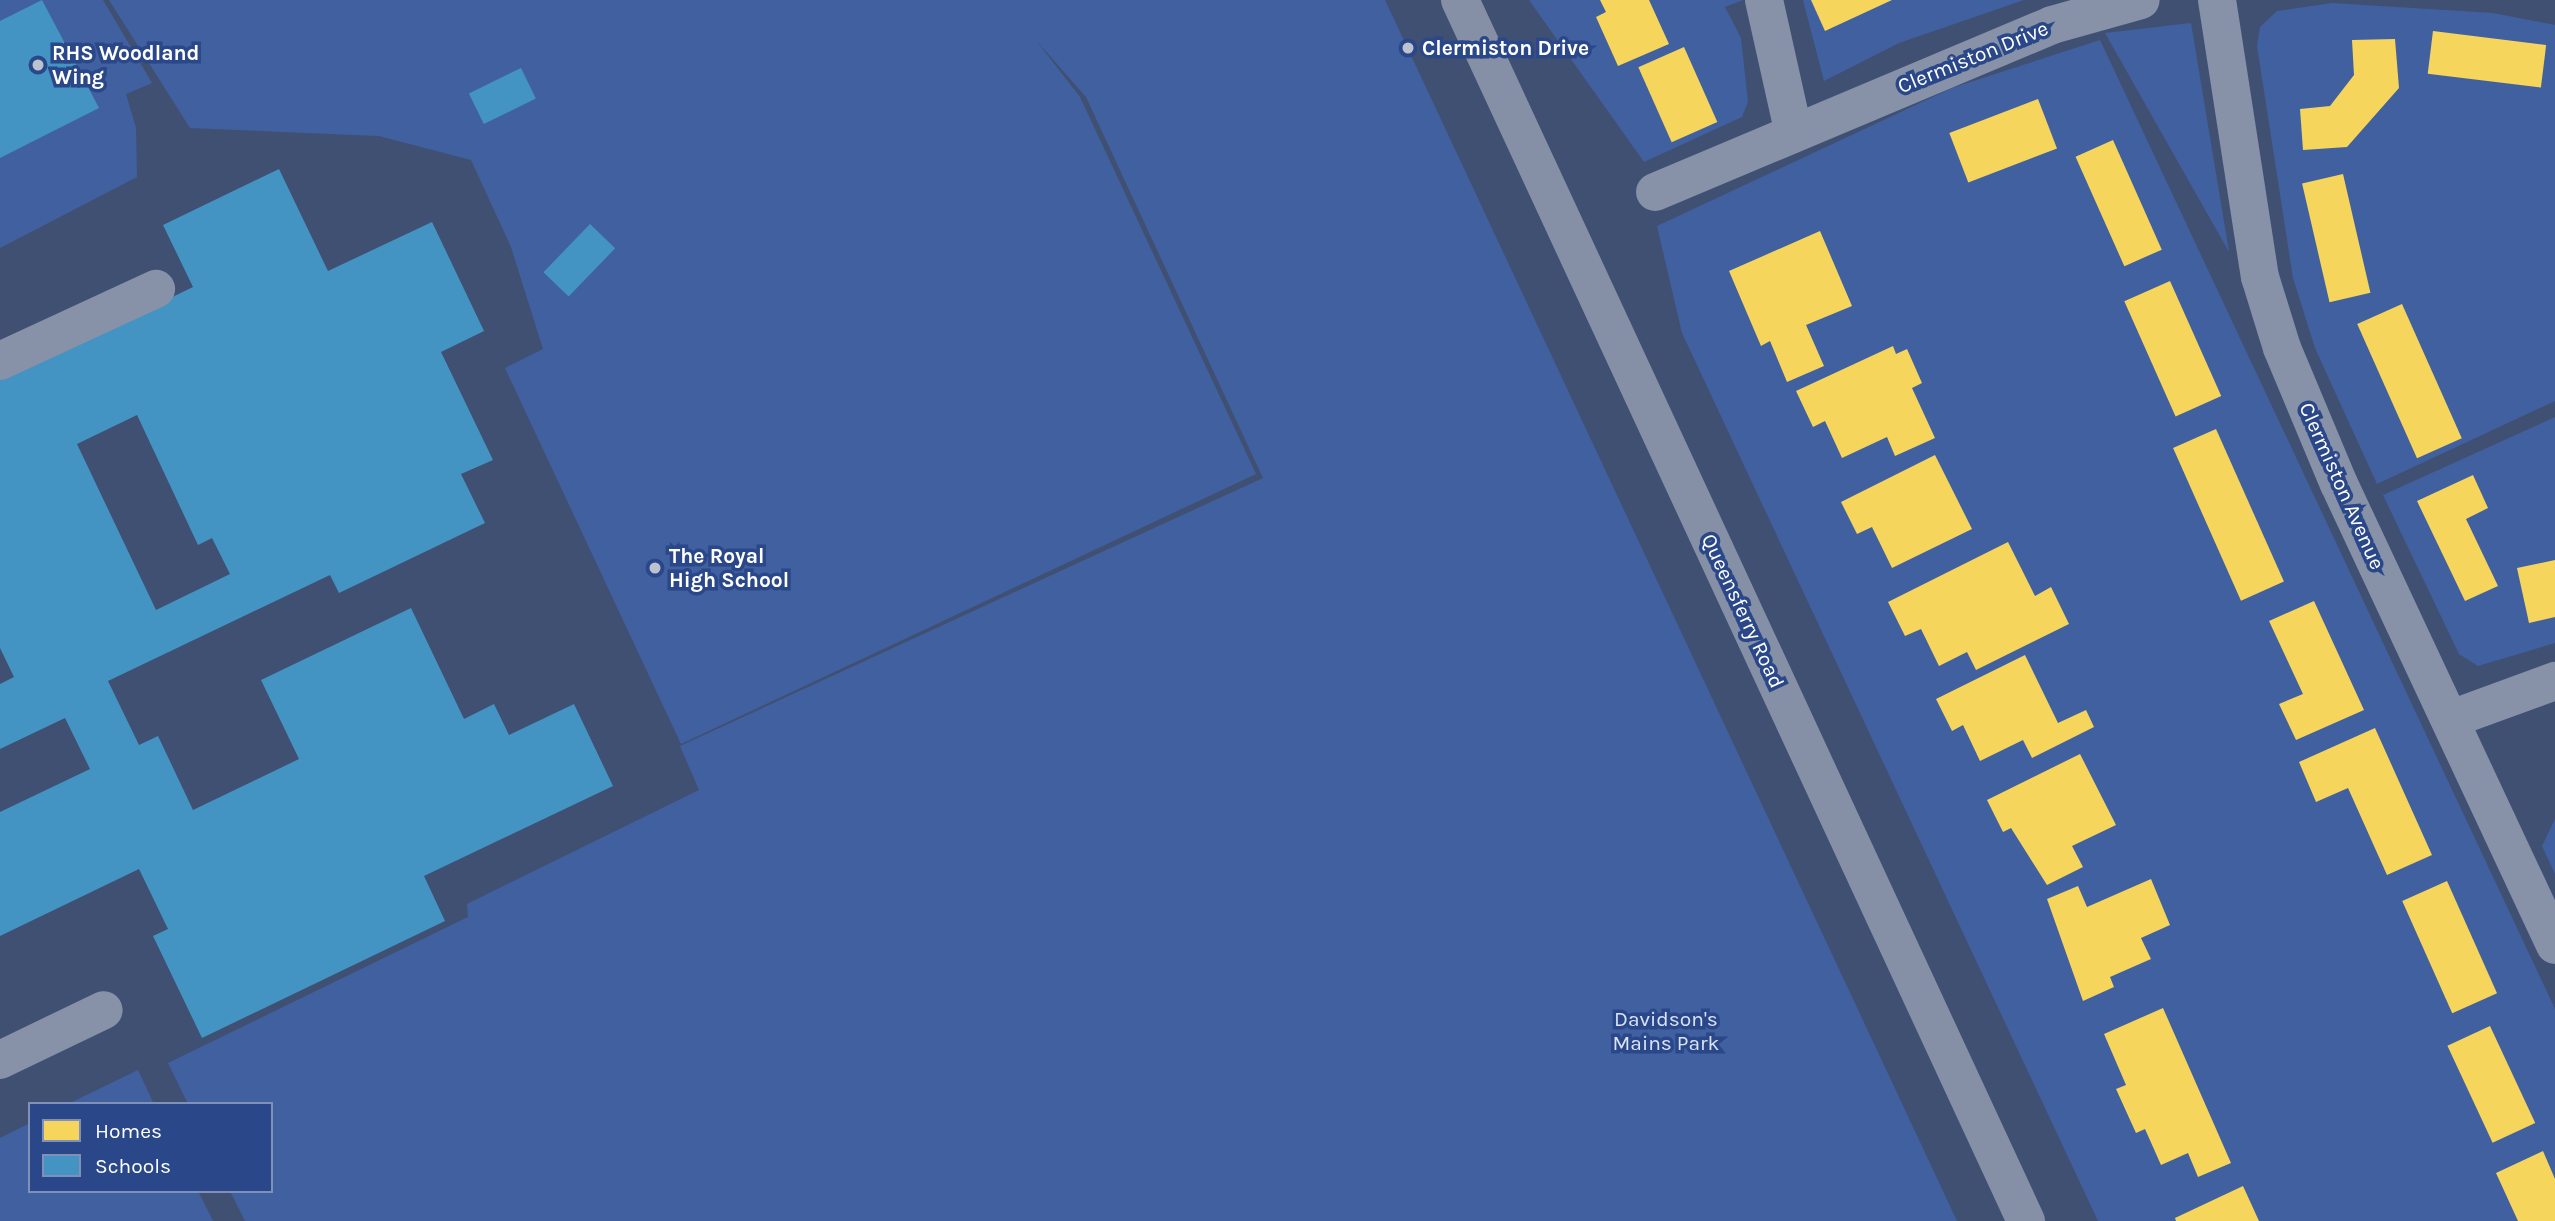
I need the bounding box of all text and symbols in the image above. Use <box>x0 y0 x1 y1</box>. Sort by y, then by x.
street label: Clermiston Drive <box>1894 15 2052 99</box>
place label: Clermiston Drive <box>1422 35 1589 61</box>
place label: RHS Woodland Wing <box>52 40 199 90</box>
marker: Clermiston Drive <box>1400 40 1416 56</box>
marker: RHS Woodland Wing <box>30 57 46 73</box>
street label: Clermiston Avenue <box>2294 399 2390 573</box>
street label: Queensferry Road <box>1696 530 1790 692</box>
place label: The Royal High School <box>669 543 789 593</box>
marker: The Royal High School <box>647 560 663 576</box>
park label: Davidson's Mains Park <box>1613 1006 1719 1056</box>
legend <box>28 1102 273 1193</box>
text: Homes <box>95 1119 162 1143</box>
text: Schools <box>95 1154 171 1178</box>

